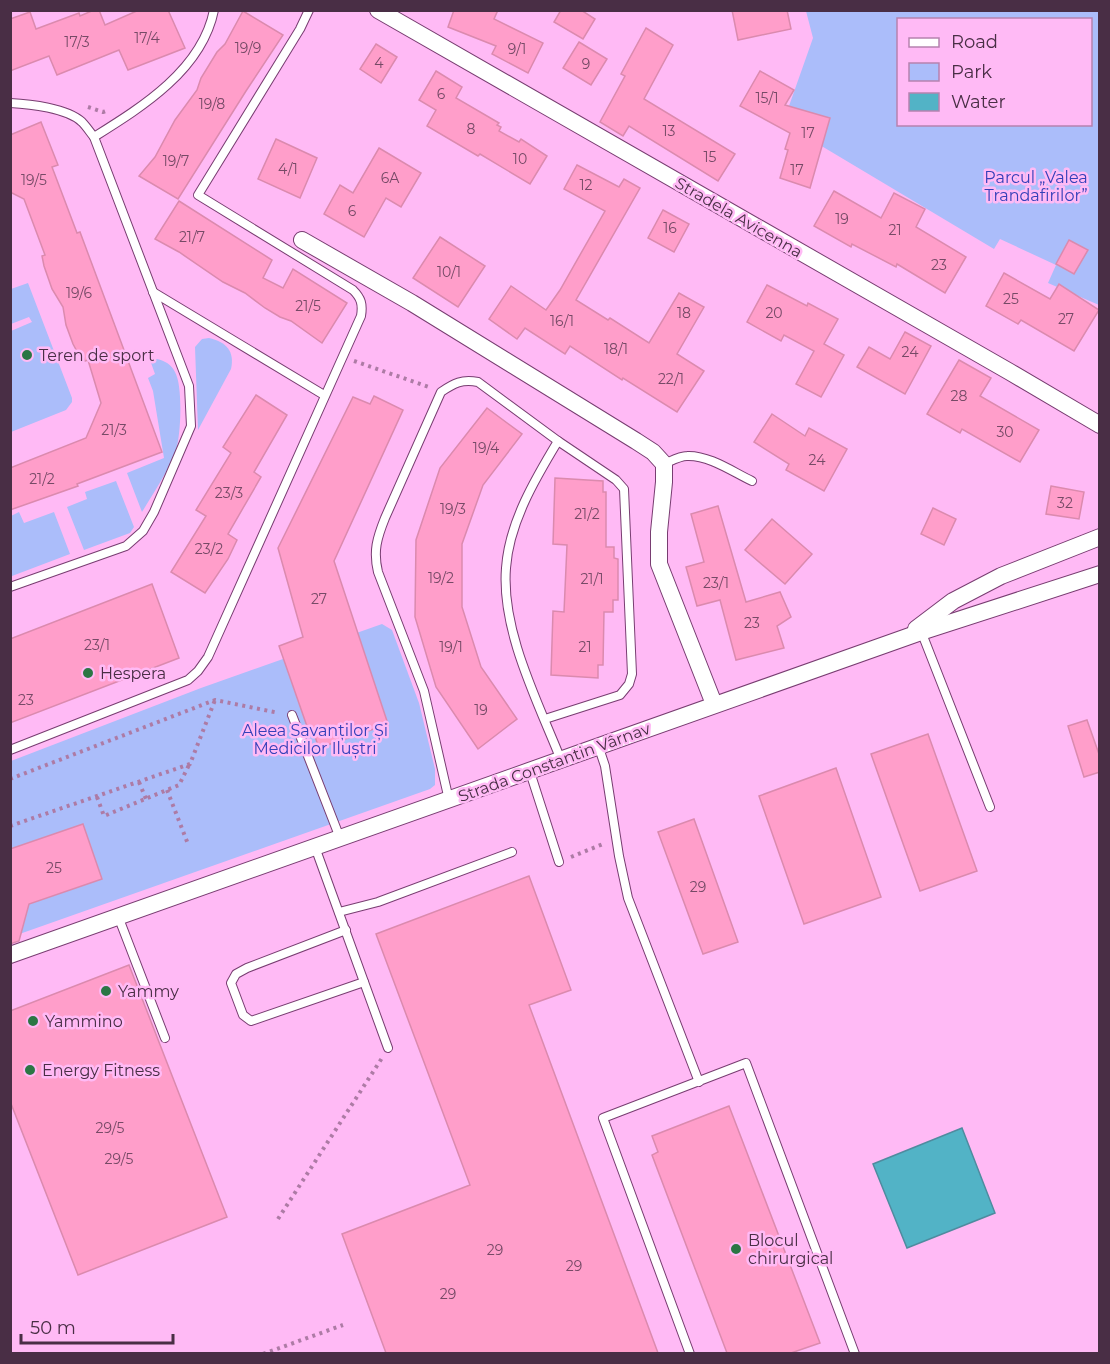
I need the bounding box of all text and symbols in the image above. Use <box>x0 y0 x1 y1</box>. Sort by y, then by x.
legend <box>897 18 1092 126</box>
house number: 17/4 <box>134 29 161 47</box>
text: Road <box>951 31 998 53</box>
house number: 17/3 <box>64 33 90 51</box>
house number: 19/9 <box>235 39 261 57</box>
house number: 9/1 <box>508 40 526 58</box>
house number: 4 <box>374 54 384 72</box>
house number: 9 <box>582 55 590 73</box>
text: Park <box>951 61 992 83</box>
house number: 6 <box>437 85 446 103</box>
house number: 15/1 <box>755 89 779 107</box>
text: Water <box>951 91 1006 113</box>
house number: 19/8 <box>199 95 225 113</box>
house number: 8 <box>467 120 476 138</box>
house number: 13 <box>663 122 676 140</box>
house number: 17 <box>801 124 815 142</box>
house number: 15 <box>704 148 717 166</box>
house number: 10 <box>513 150 527 168</box>
house number: 19/7 <box>163 152 189 170</box>
house number: 4/1 <box>278 160 298 178</box>
house number: 17 <box>790 161 804 179</box>
park label: Parcul „Valea Trandafirilor” <box>984 168 1088 205</box>
house number: 6A <box>381 169 400 187</box>
house number: 19/5 <box>21 171 47 189</box>
street label: Stradela Avicenna <box>672 173 806 262</box>
house number: 12 <box>579 176 593 194</box>
house number: 6 <box>348 202 357 220</box>
house number: 19 <box>835 210 849 228</box>
house number: 16 <box>663 219 677 237</box>
house number: 21 <box>888 221 902 239</box>
house number: 21/7 <box>179 228 205 246</box>
house number: 23 <box>931 256 947 274</box>
house number: 10/1 <box>437 263 461 281</box>
house number: 19/6 <box>66 284 93 302</box>
house number: 25 <box>1003 290 1019 308</box>
house number: 21/5 <box>295 297 321 315</box>
house number: 18 <box>677 304 691 322</box>
house number: 20 <box>765 304 783 322</box>
house number: 27 <box>1058 310 1074 328</box>
house number: 16/1 <box>550 312 574 330</box>
house number: 18/1 <box>604 340 628 358</box>
house number: 24 <box>902 343 919 361</box>
place label: Teren de sport <box>39 346 155 365</box>
marker: Teren de sport <box>20 348 34 362</box>
house number: 22/1 <box>658 370 684 388</box>
house number: 28 <box>951 387 968 405</box>
house number: 21/3 <box>101 421 127 439</box>
house number: 30 <box>996 423 1014 441</box>
house number: 19/4 <box>473 439 500 457</box>
house number: 24 <box>809 451 826 469</box>
house number: 21/2 <box>29 470 55 488</box>
house number: 23/3 <box>215 484 243 502</box>
house number: 32 <box>1057 494 1073 512</box>
house number: 19/3 <box>440 500 466 518</box>
house number: 21/2 <box>574 505 600 523</box>
house number: 23/2 <box>195 540 223 558</box>
house number: 19/2 <box>428 569 454 587</box>
house number: 21/1 <box>580 570 604 588</box>
house number: 23/1 <box>703 574 729 592</box>
house number: 27 <box>311 590 327 608</box>
house number: 23 <box>744 614 760 632</box>
house number: 23/1 <box>84 636 110 654</box>
house number: 19/1 <box>439 638 463 656</box>
house number: 21 <box>578 638 592 656</box>
place label: Hespera <box>100 664 166 683</box>
marker: Hespera <box>81 666 95 680</box>
house number: 23 <box>18 691 34 709</box>
house number: 19 <box>474 701 488 719</box>
street label: Strada Constantin Vârnav <box>456 719 653 806</box>
park label: Aleea Savanților Și Medicilor Iluștri <box>242 721 388 759</box>
house number: 25 <box>46 859 62 877</box>
house number: 29 <box>690 878 706 896</box>
place label: Yammy <box>118 982 179 1001</box>
marker: Yammy <box>99 984 113 998</box>
place label: Yammino <box>45 1012 123 1031</box>
marker: Yammino <box>26 1014 40 1028</box>
place label: Energy Fitness <box>42 1061 160 1080</box>
marker: Energy Fitness <box>23 1063 37 1077</box>
house number: 29/5 <box>96 1119 124 1137</box>
house number: 29/5 <box>105 1150 133 1168</box>
place label: Blocul chirurgical <box>748 1231 833 1268</box>
house number: 29 <box>487 1241 503 1259</box>
marker: Blocul chirurgical <box>729 1242 743 1256</box>
house number: 29 <box>566 1257 582 1275</box>
house number: 29 <box>440 1285 456 1303</box>
scale bar <box>21 1307 172 1345</box>
text: 50 m <box>30 1317 76 1339</box>

